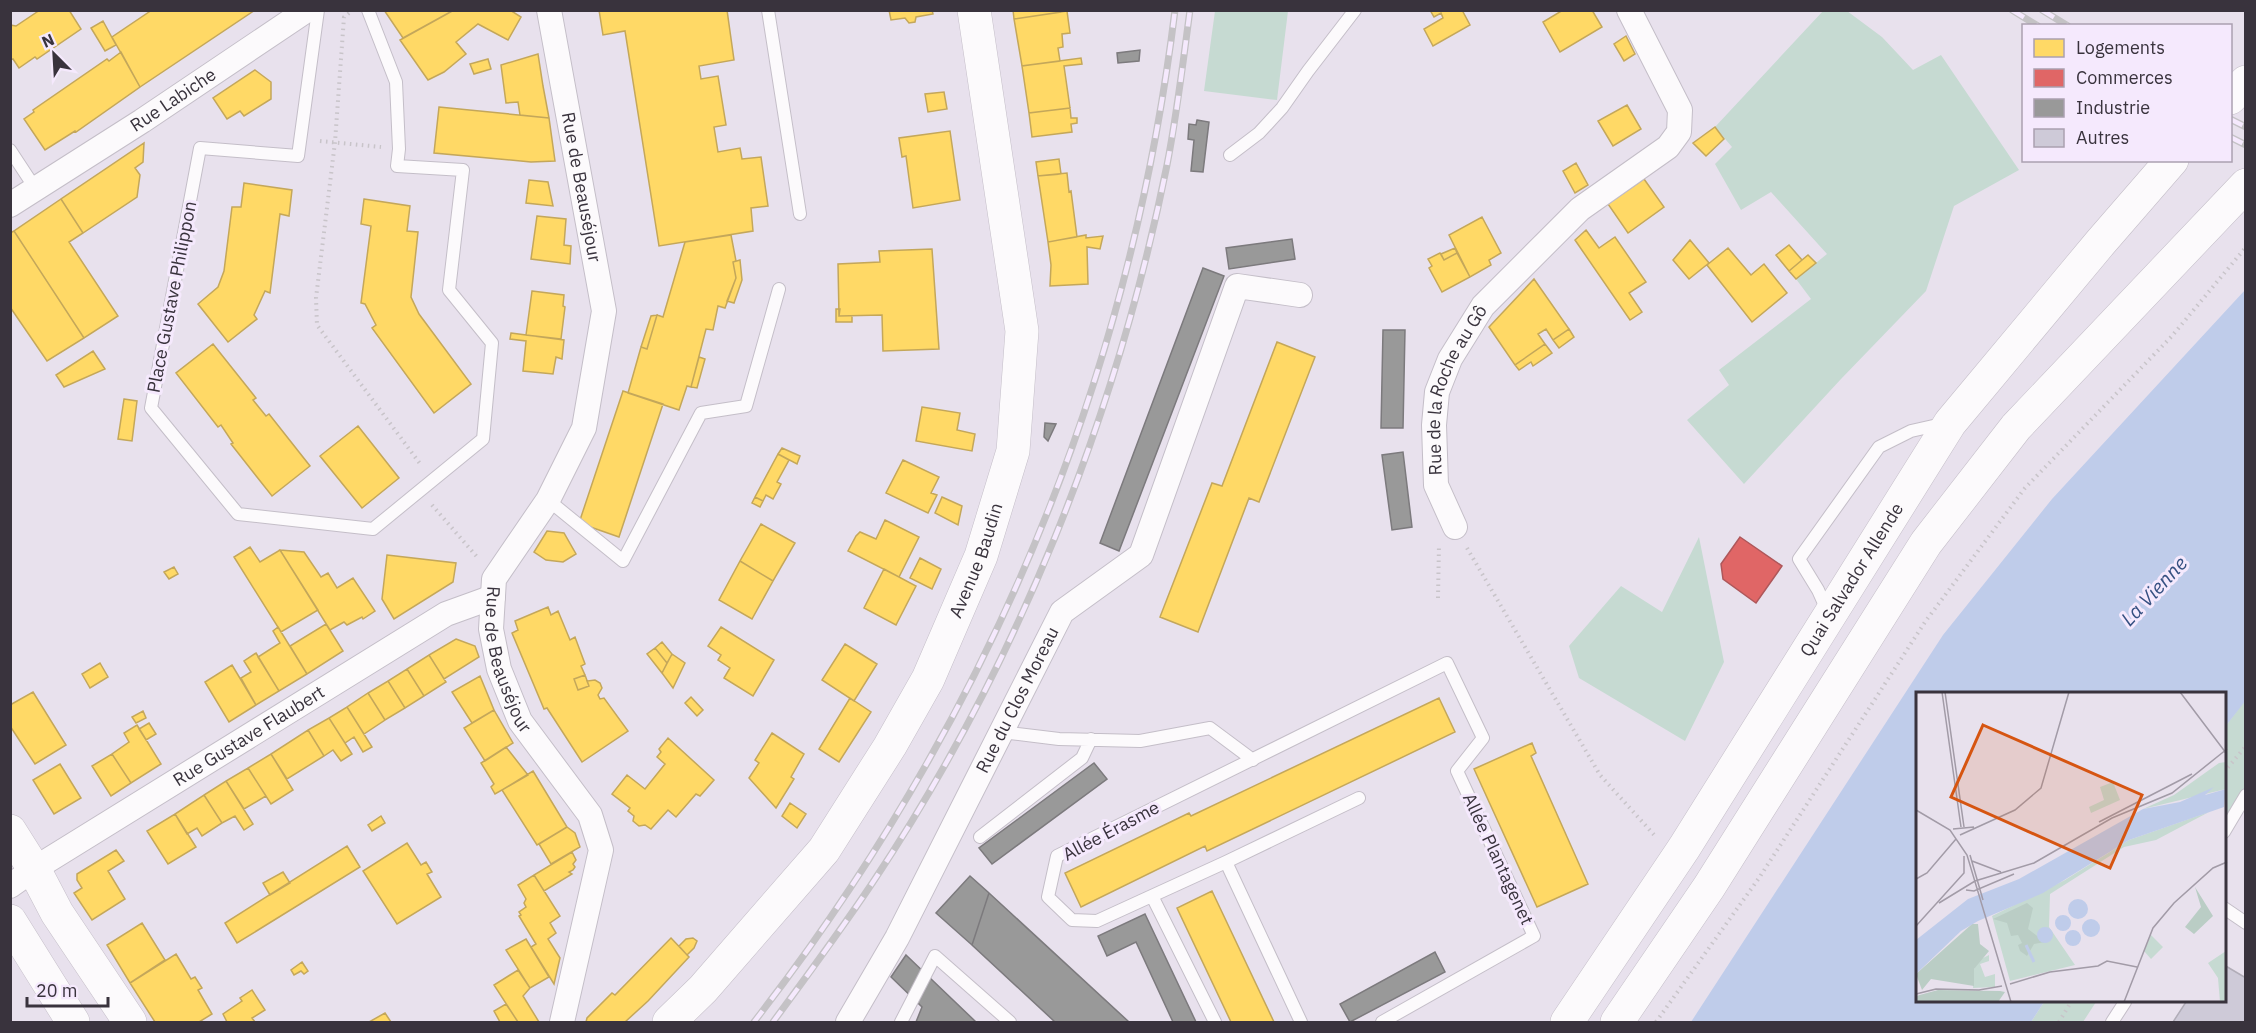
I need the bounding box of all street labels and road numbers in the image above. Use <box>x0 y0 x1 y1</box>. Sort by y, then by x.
street label: Rue Labiche <box>126 62 220 137</box>
street label: Rue de Beauséjour <box>557 110 607 264</box>
street label: Place Gustave Philippon <box>142 199 201 395</box>
street label: Rue de la Roche au Gô <box>1422 300 1492 476</box>
street label: Quai Salvador Allende <box>1795 498 1908 661</box>
street label: Avenue Baudin <box>944 500 1007 621</box>
street label: Rue de Beauséjour <box>480 585 537 738</box>
street label: Rue du Clos Moreau <box>970 623 1064 777</box>
street label: Rue Gustave Flaubert <box>168 680 329 791</box>
street label: Allée Plantagenet <box>1458 789 1539 928</box>
street label: Allée Érasme <box>1058 795 1163 866</box>

